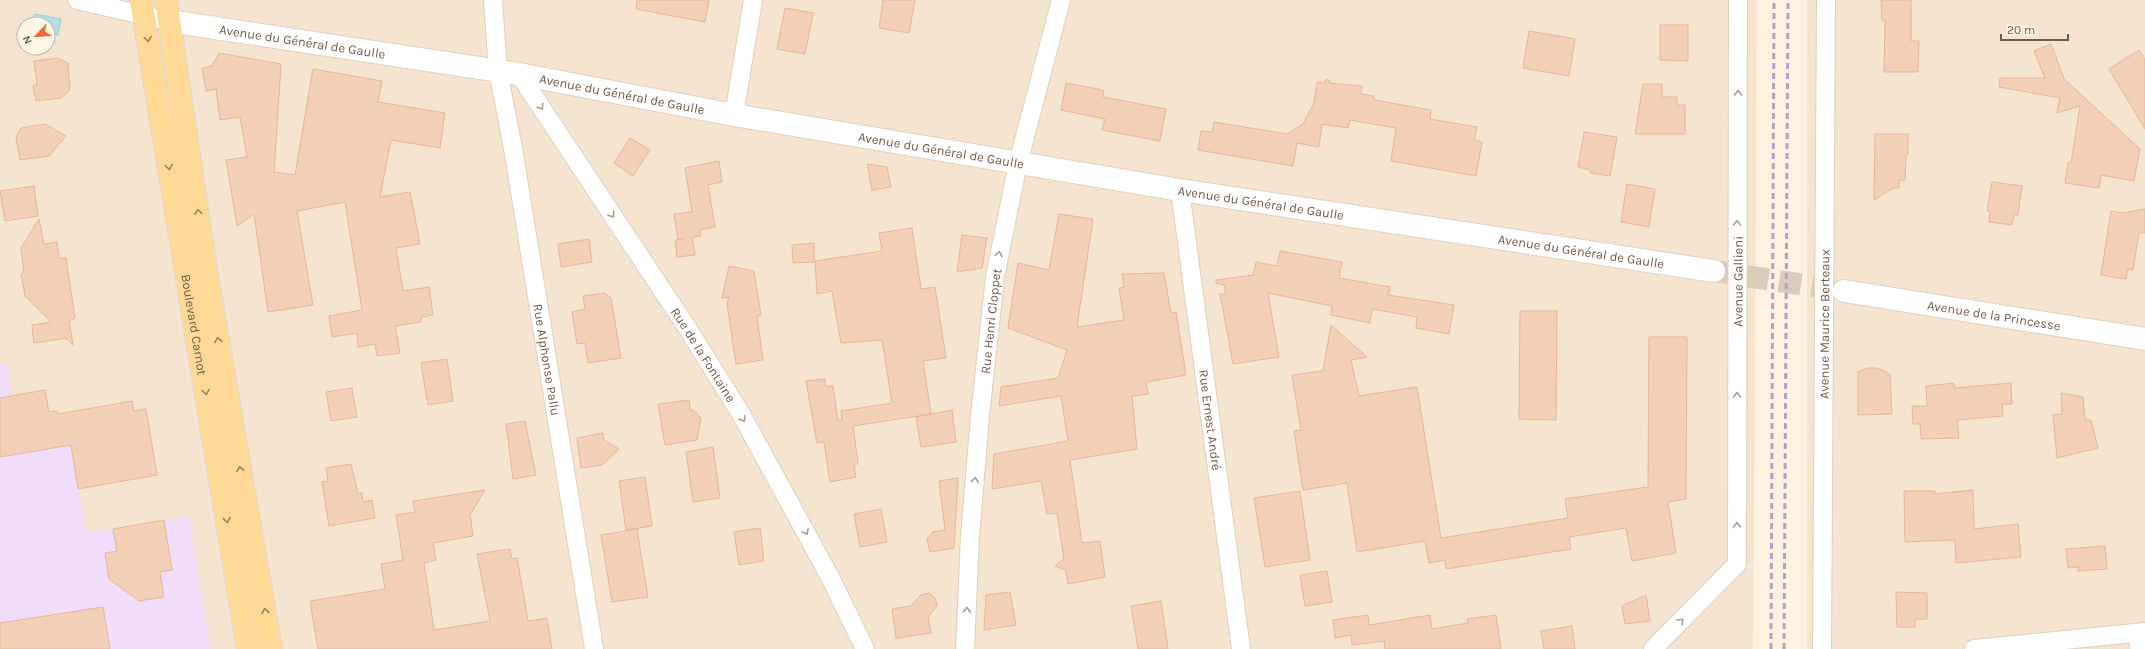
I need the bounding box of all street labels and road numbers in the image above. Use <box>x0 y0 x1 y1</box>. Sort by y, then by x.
street label: Avenue du Général de Gaulle <box>218 21 387 61</box>
street label: Avenue du Général de Gaulle <box>538 71 706 117</box>
street label: Avenue du Général de Gaulle <box>857 129 1025 171</box>
street label: Avenue du Général de Gaulle <box>1177 182 1345 222</box>
street label: Avenue du Général de Gaulle <box>1497 231 1666 271</box>
street label: Avenue Gallieni <box>1730 236 1745 327</box>
street label: Avenue Maurice Berteaux <box>1816 249 1832 399</box>
street label: Rue Henri Cloppet <box>977 267 1004 375</box>
street label: Boulevard Carnot <box>179 273 210 376</box>
street label: Avenue de la Princesse <box>1926 297 2062 333</box>
street label: Rue Alphonse Pallu <box>531 302 564 417</box>
street label: Rue de la Fontaine <box>668 305 739 405</box>
street label: Rue Ernest André <box>1196 369 1225 472</box>

